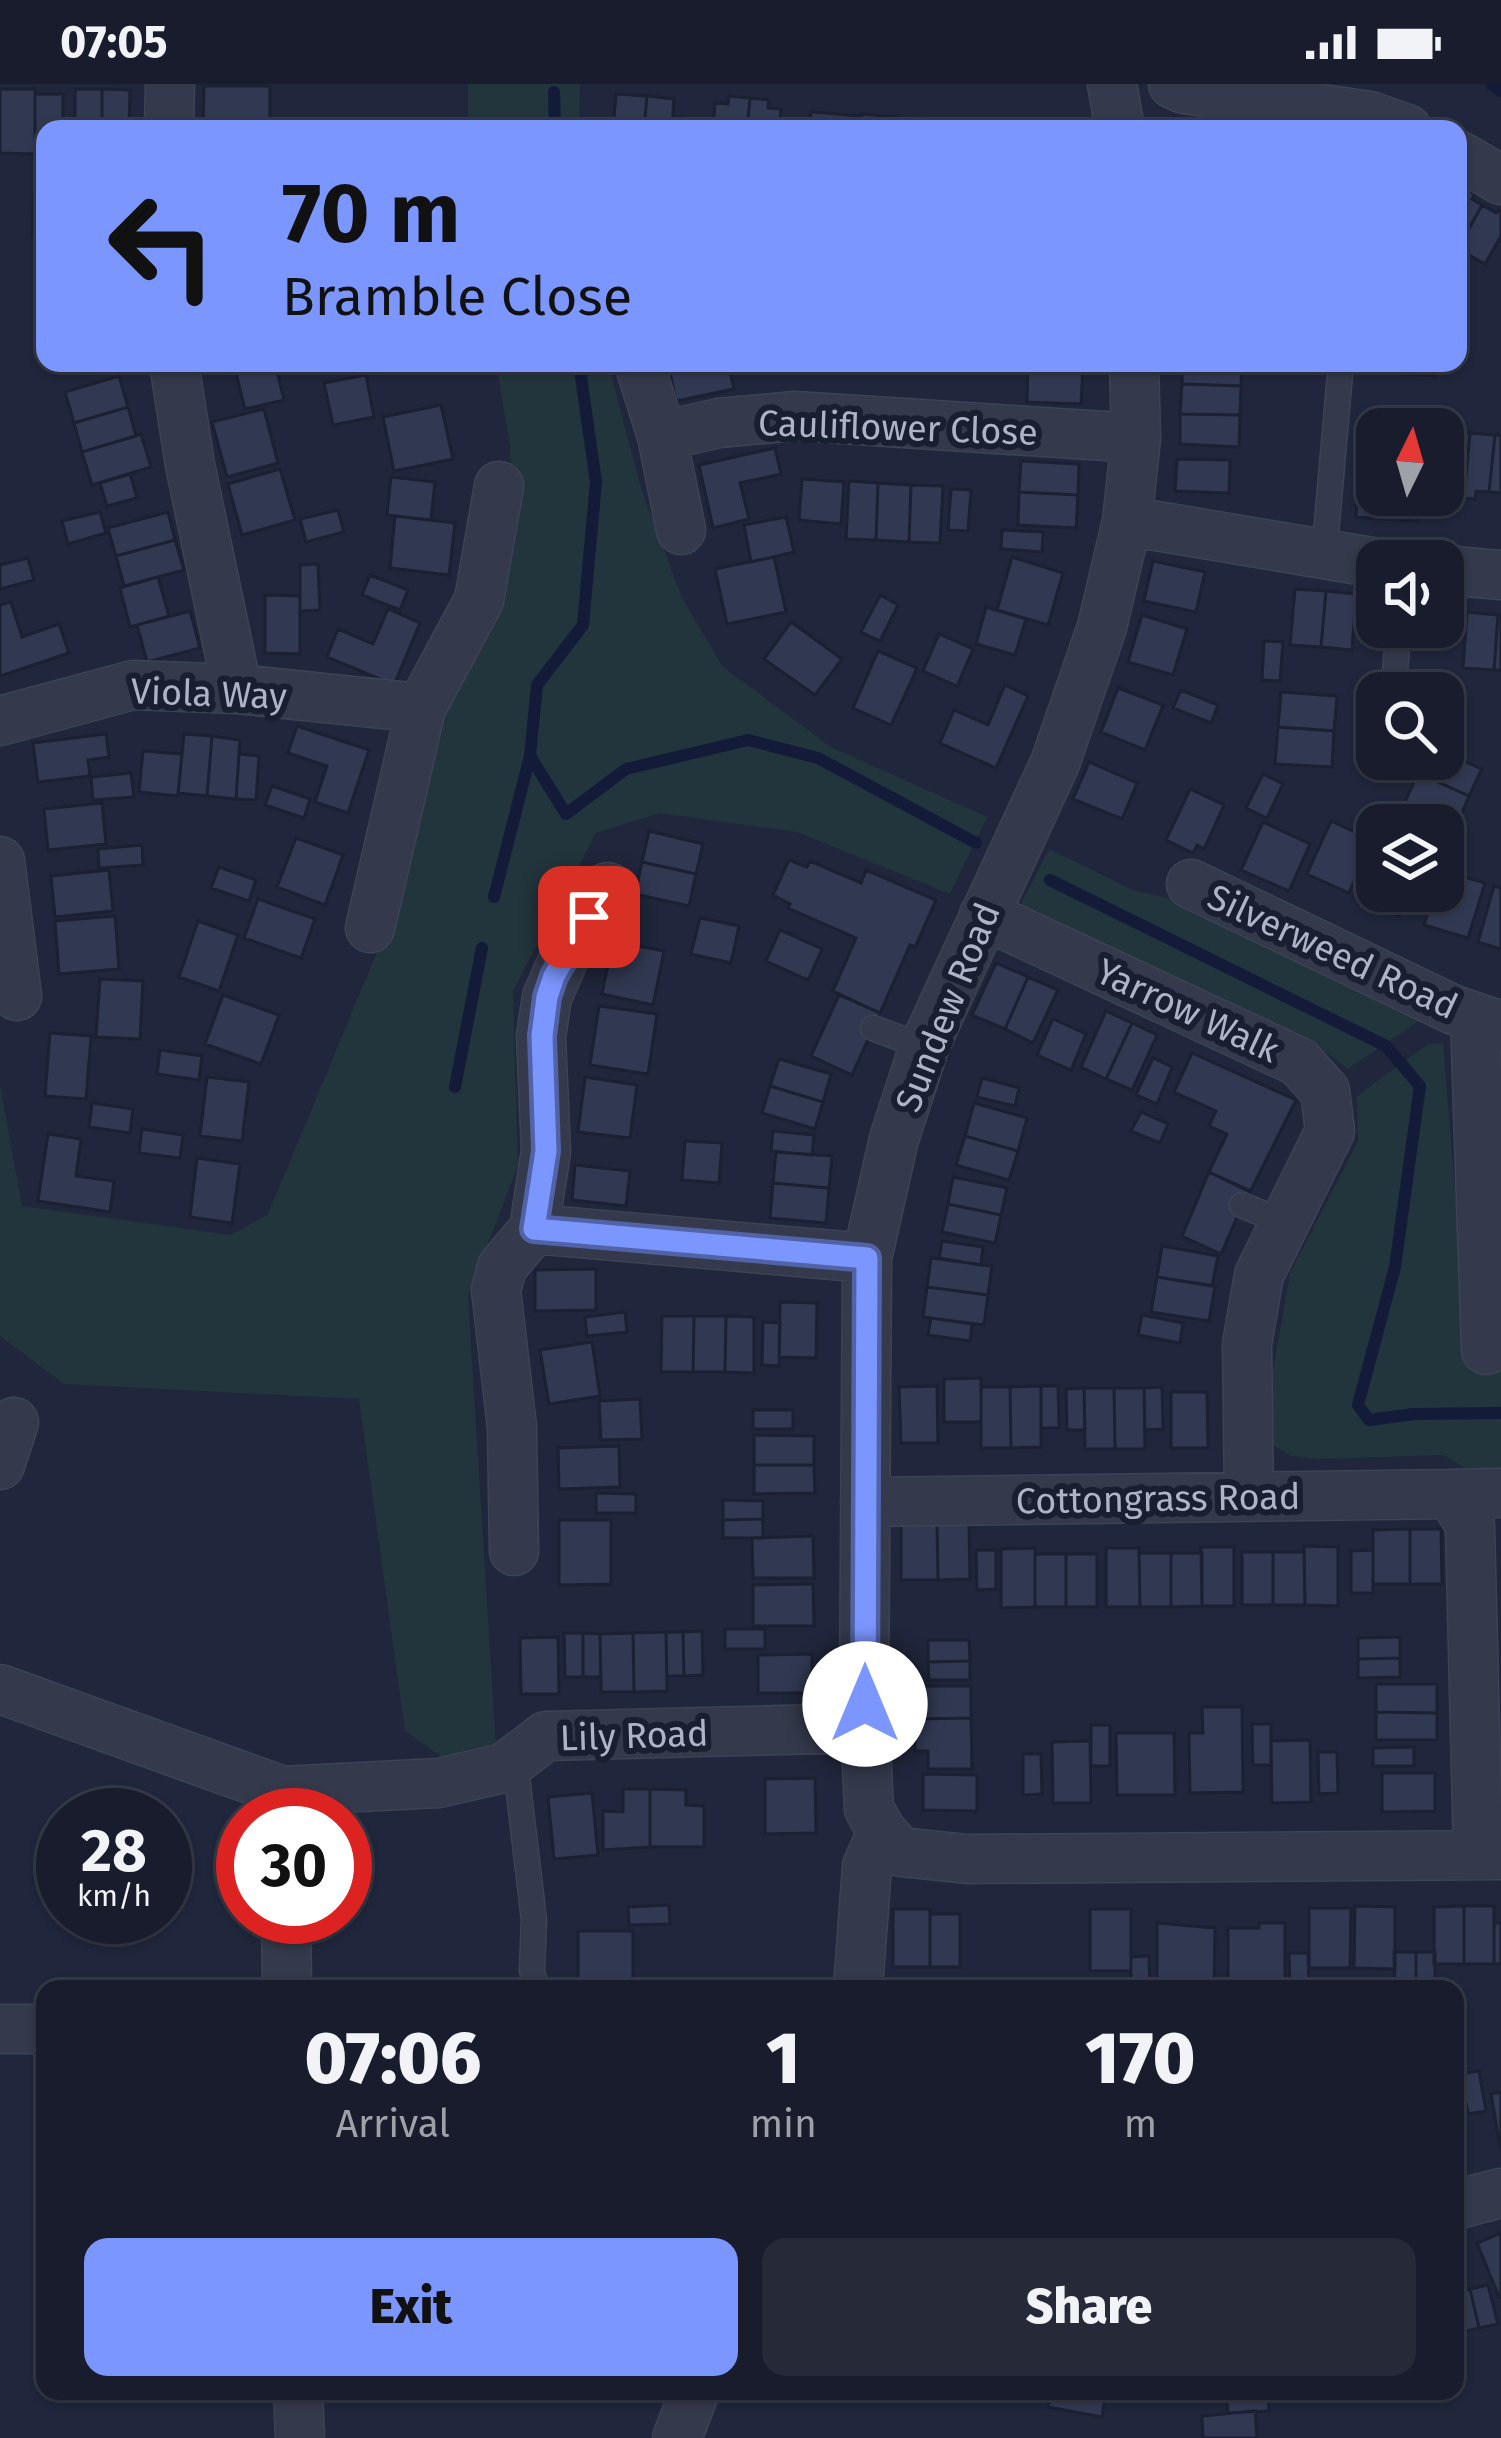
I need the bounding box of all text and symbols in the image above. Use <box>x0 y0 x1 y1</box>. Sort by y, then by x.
text: 07:05 <box>60 15 168 69</box>
text: 70 m <box>282 163 460 264</box>
icon: left <box>84 168 240 324</box>
text: Bramble Close <box>282 265 632 329</box>
street label: Cauliflower Close <box>757 401 1038 455</box>
north arrow <box>1356 408 1464 516</box>
map controls <box>1356 408 1464 912</box>
button: sound <box>1356 540 1464 648</box>
street label: Viola Way <box>130 669 288 719</box>
button: search <box>1356 672 1464 780</box>
button: layers <box>1356 804 1464 912</box>
pin <box>538 866 640 968</box>
street label: Silverweed Road <box>1201 875 1464 1029</box>
icon: arrive <box>556 884 622 950</box>
street label: Sundew Road <box>886 897 1010 1118</box>
street label: Yarrow Walk <box>1089 949 1286 1073</box>
street label: Cottongrass Road <box>1015 1475 1301 1523</box>
position arrow <box>802 1641 928 1767</box>
street label: Lily Road <box>559 1711 709 1761</box>
speed limit sign: 30 <box>216 1788 372 1944</box>
text: 28 <box>81 1815 147 1887</box>
text: km/h <box>77 1878 151 1914</box>
text: 07:06 <box>304 2016 481 2102</box>
text: 1 <box>766 2016 800 2102</box>
text: 170 <box>1085 2016 1196 2102</box>
text: Arrival <box>336 2101 450 2147</box>
text: min <box>750 2101 817 2147</box>
text: m <box>1124 2101 1157 2147</box>
button: Exit <box>84 2238 738 2376</box>
button: Share <box>762 2238 1416 2376</box>

